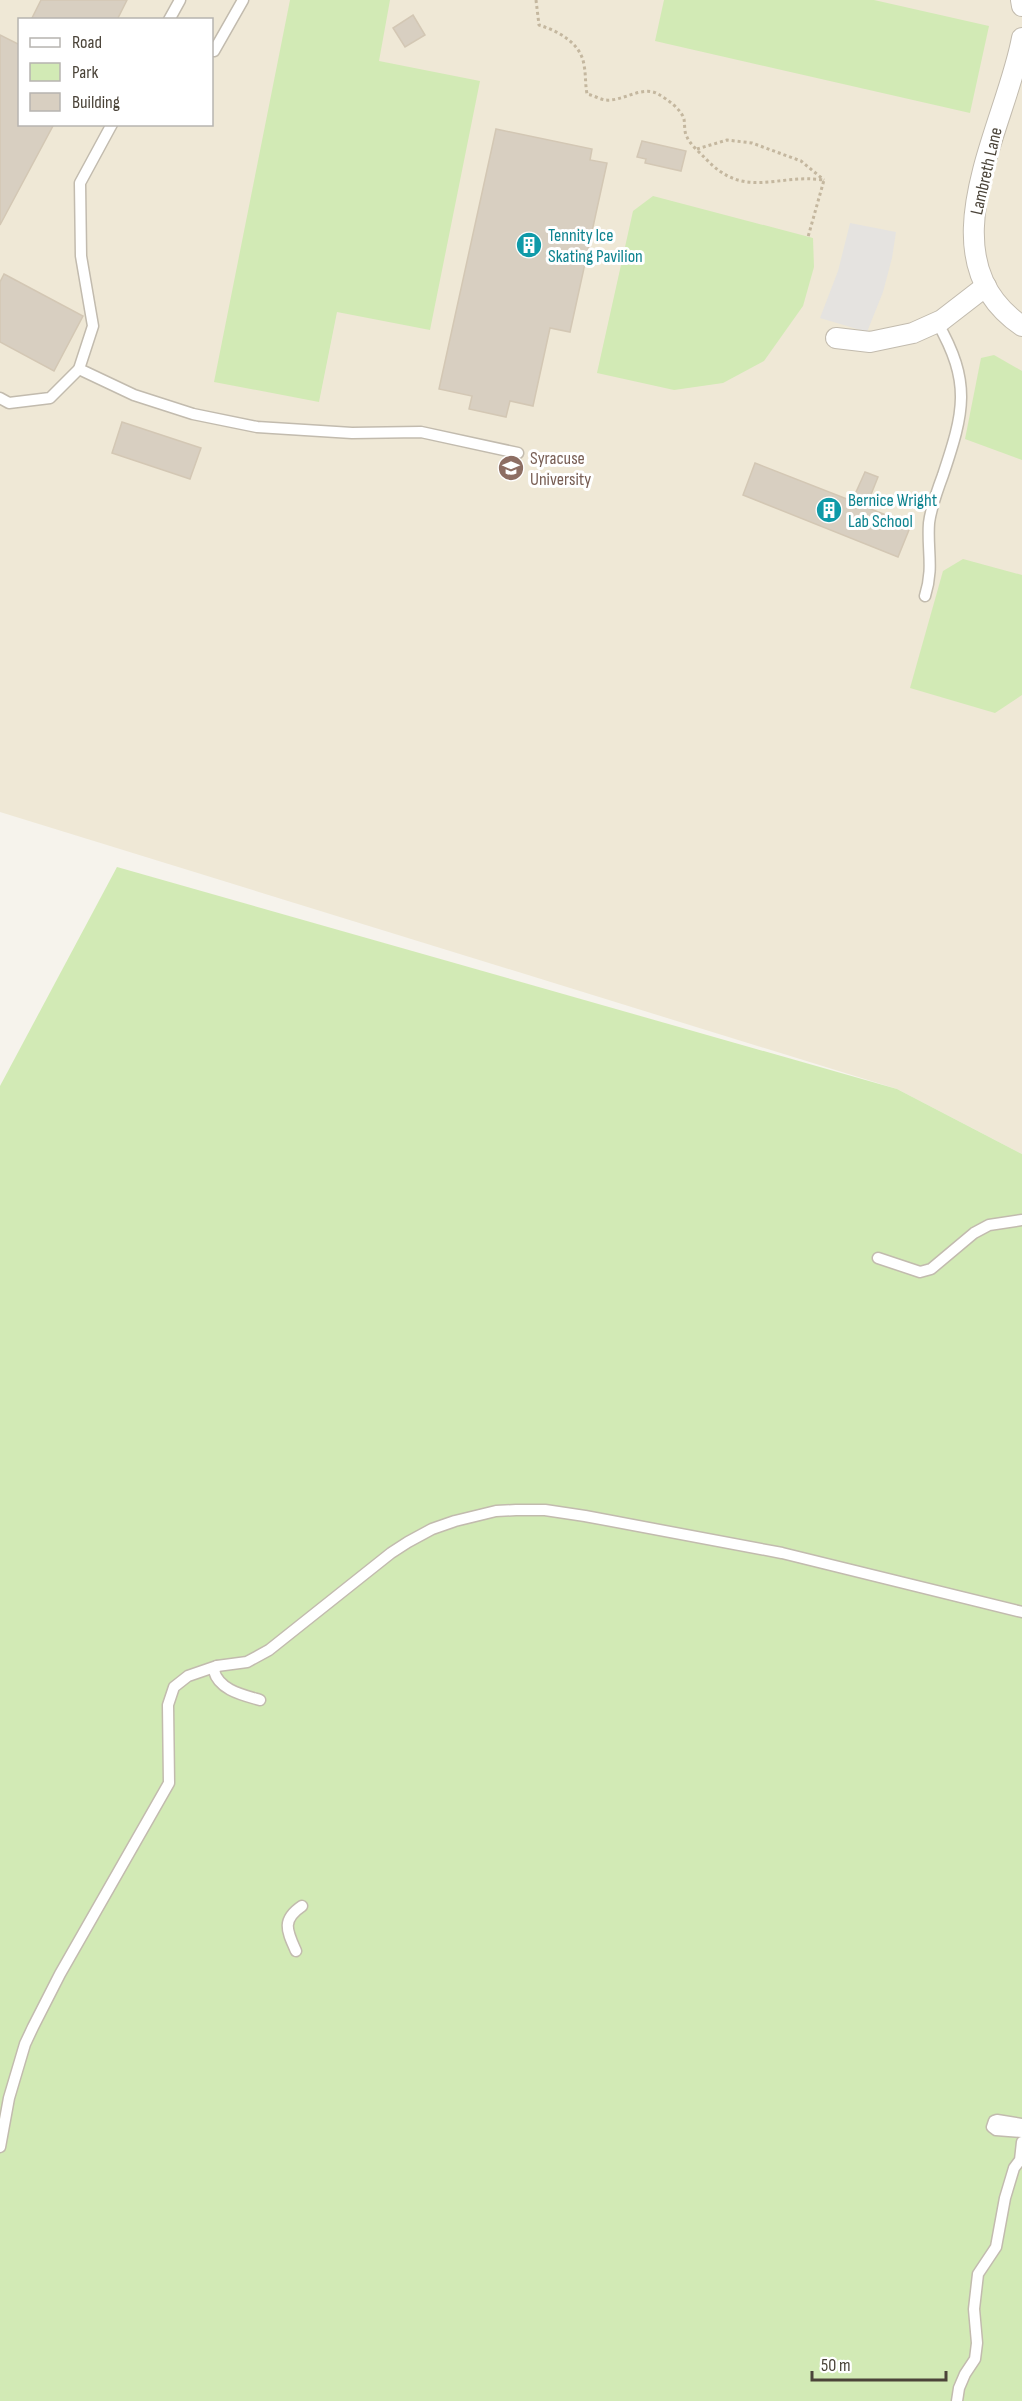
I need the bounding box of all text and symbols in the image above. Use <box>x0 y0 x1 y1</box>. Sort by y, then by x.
legend <box>18 18 213 126</box>
text: Road <box>72 32 102 53</box>
text: Park <box>72 62 98 83</box>
text: Building <box>72 92 120 113</box>
street label: Lambreth Lane <box>966 125 1007 217</box>
place label: Tennity Ice Skating Pavilion <box>548 225 643 267</box>
building icon: Tennity Ice Skating Pavilion <box>514 230 544 260</box>
place label: Syracuse University <box>530 448 591 490</box>
school or university icon: Syracuse University <box>496 453 526 483</box>
place label: Bernice Wright Lab School <box>848 490 938 532</box>
building icon: Bernice Wright Lab School <box>814 495 844 525</box>
scale bar <box>812 2344 946 2382</box>
text: 50 m <box>821 2355 851 2376</box>

